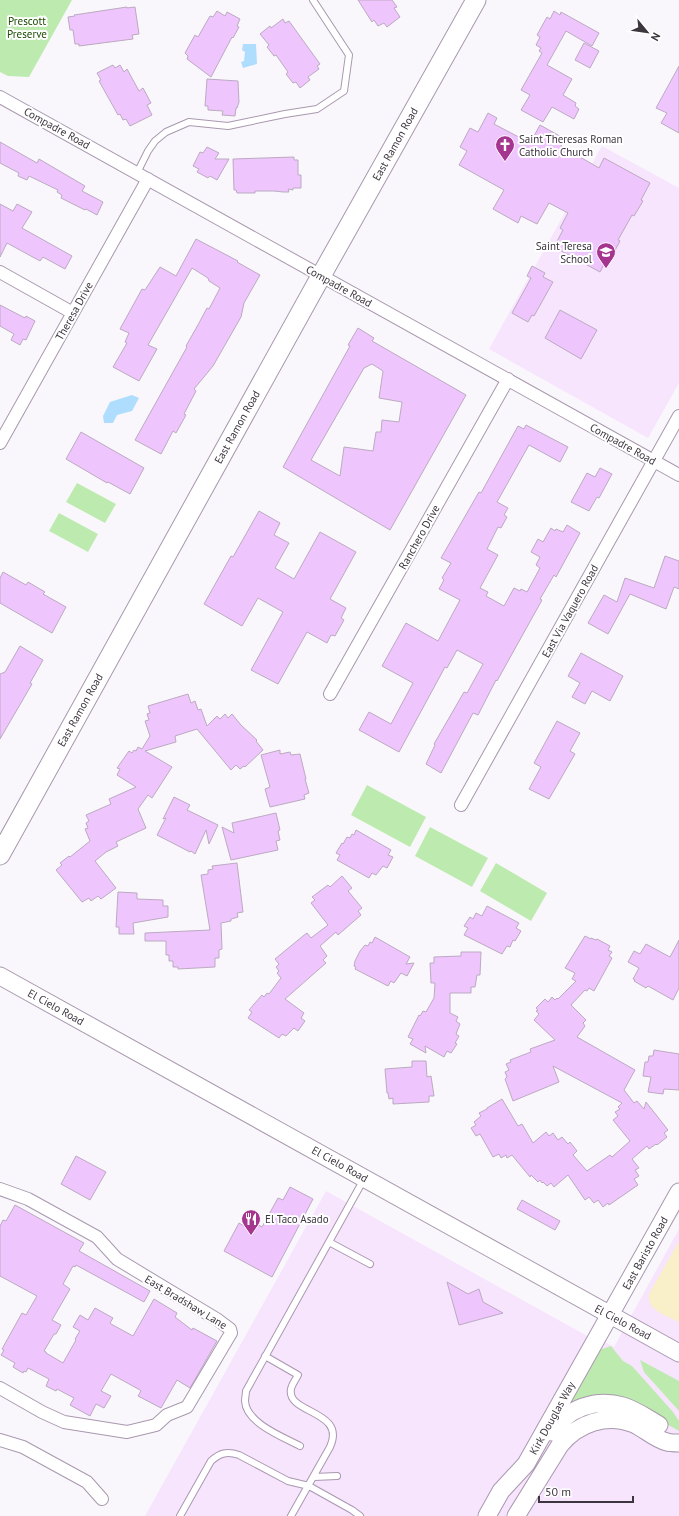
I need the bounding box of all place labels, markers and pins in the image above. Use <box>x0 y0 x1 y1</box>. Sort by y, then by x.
place label: Saint Theresas Roman Catholic Church <box>519 132 623 159</box>
church icon: Saint Theresas Roman Catholic Church <box>494 134 516 162</box>
place label: Saint Teresa School <box>536 239 593 266</box>
school or university icon: Saint Teresa School <box>595 241 617 269</box>
restaurant icon: El Taco Asado <box>240 1208 262 1236</box>
place label: El Taco Asado <box>265 1212 329 1226</box>

